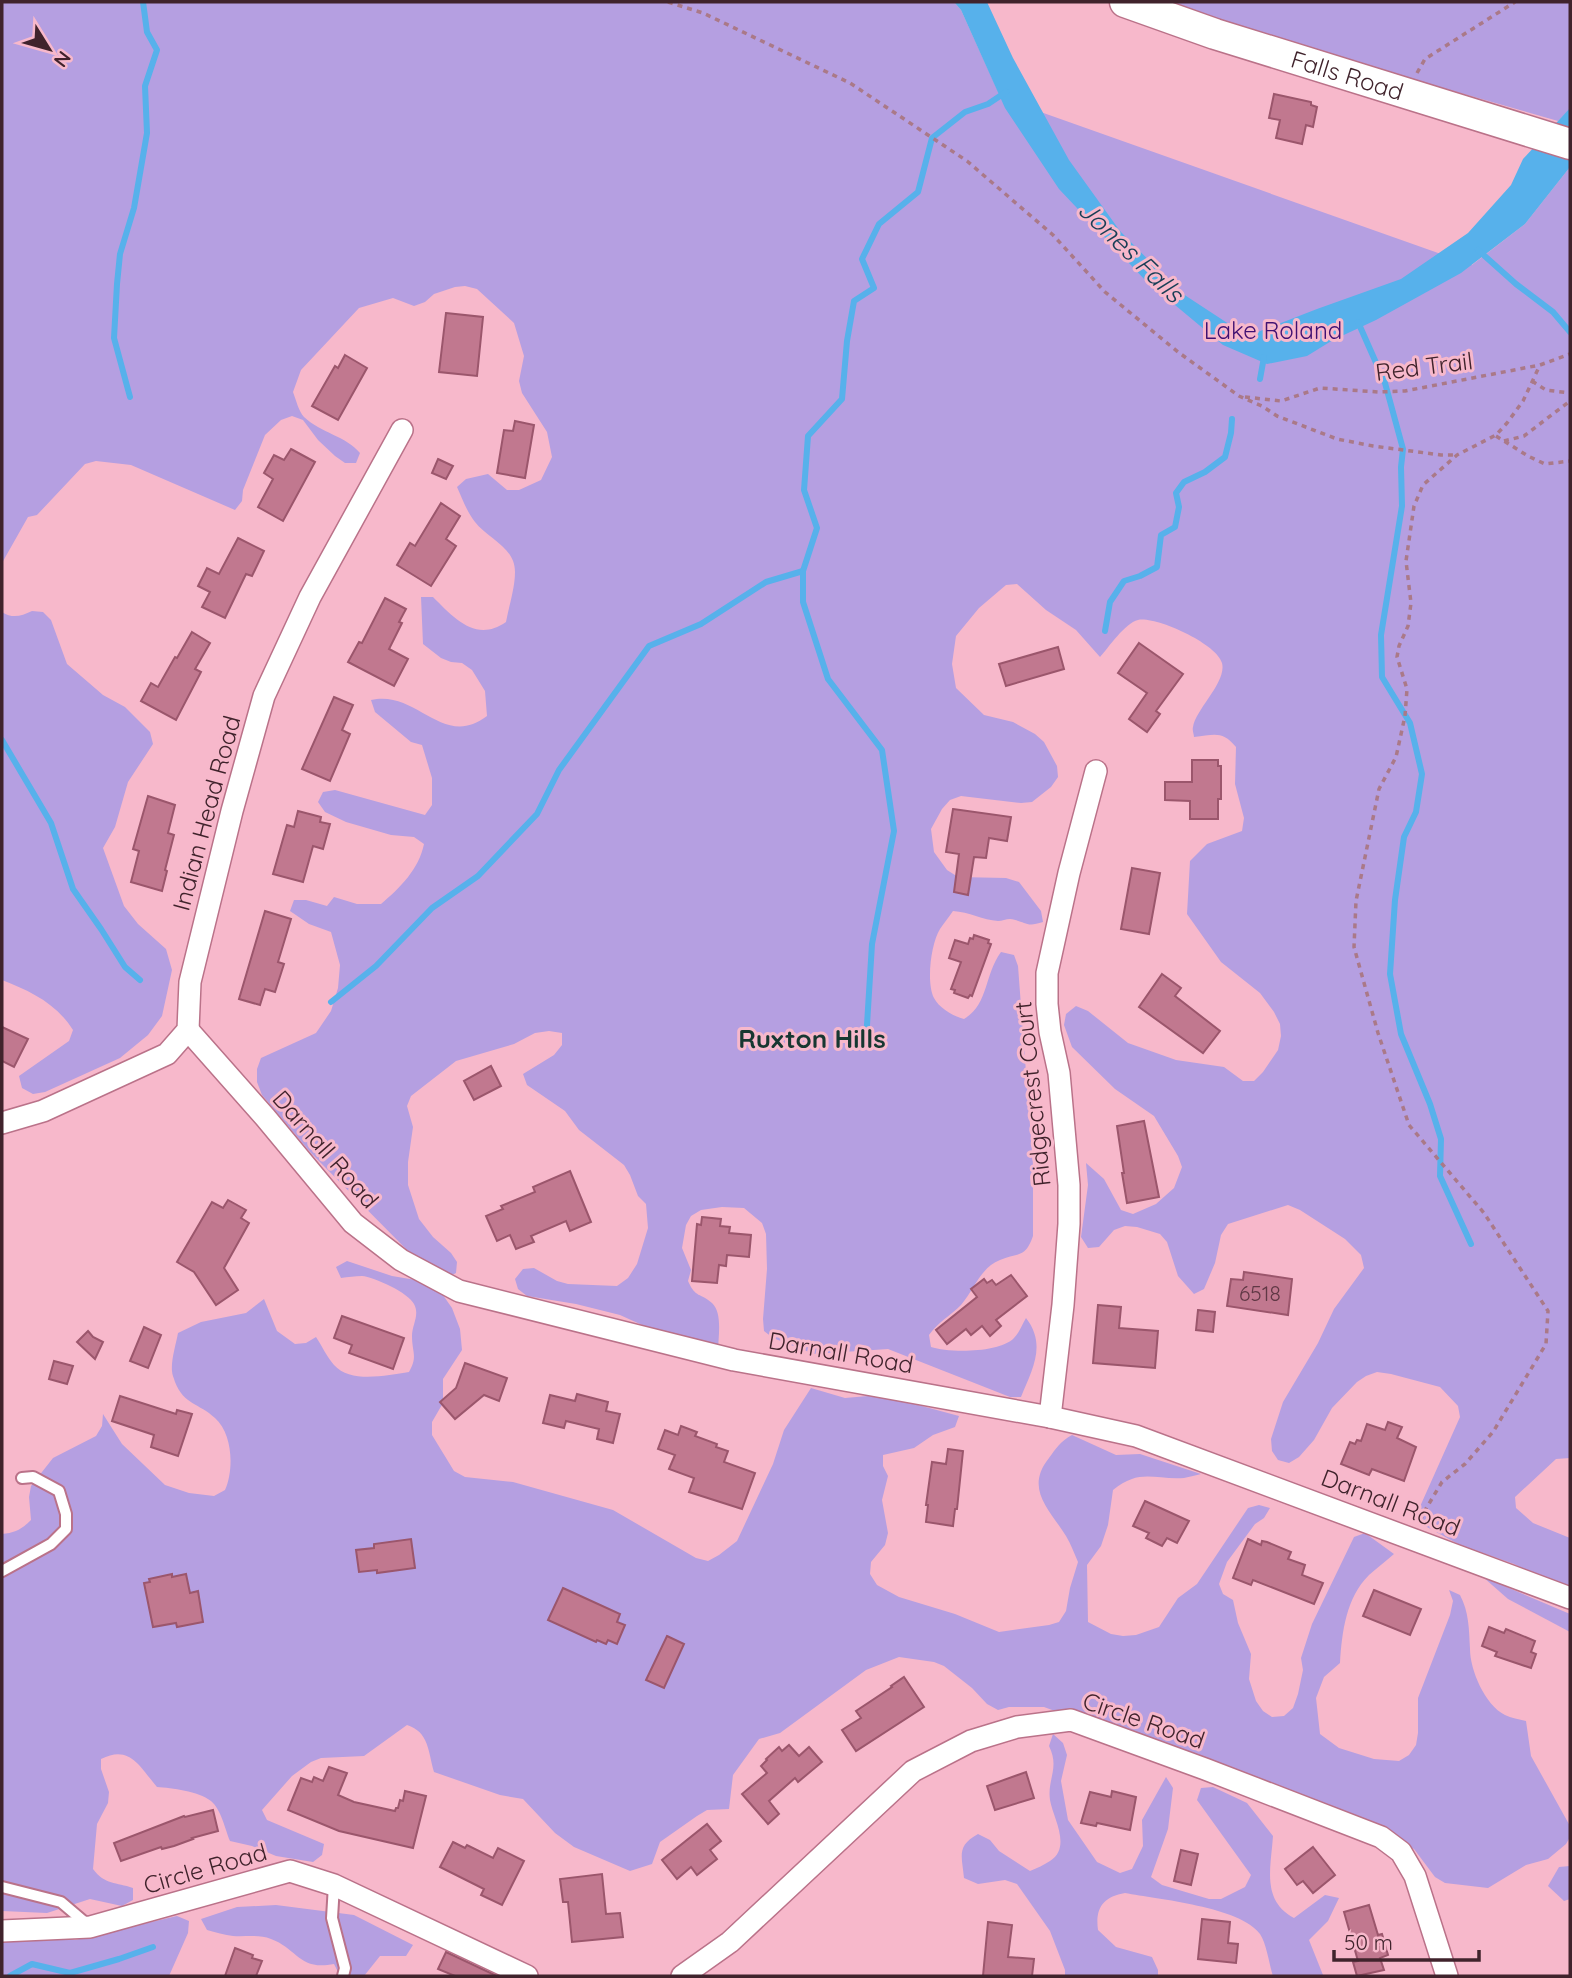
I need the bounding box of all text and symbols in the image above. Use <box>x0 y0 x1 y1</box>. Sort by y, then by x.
north arrow <box>14 14 84 84</box>
street label: Falls Road <box>1287 43 1407 106</box>
text: N <box>49 46 76 72</box>
water label: Jones Falls <box>1071 193 1192 311</box>
park label: Lake Roland <box>1204 315 1342 345</box>
street label: Red Trail <box>1374 345 1474 387</box>
street label: Indian Head Road <box>166 712 246 914</box>
street label: Ridgecrest Court <box>1007 1000 1057 1188</box>
district label: Ruxton Hills <box>738 1022 886 1055</box>
street label: Darnall Road <box>267 1084 385 1214</box>
house number: 6518 <box>1239 1280 1281 1306</box>
street label: Darnall Road <box>766 1325 916 1379</box>
street label: Darnall Road <box>1317 1462 1465 1542</box>
street label: Circle Road <box>1079 1685 1209 1755</box>
street label: Circle Road <box>140 1836 270 1900</box>
scale bar <box>1334 1918 1479 1962</box>
text: 50 m <box>1344 1929 1393 1955</box>

